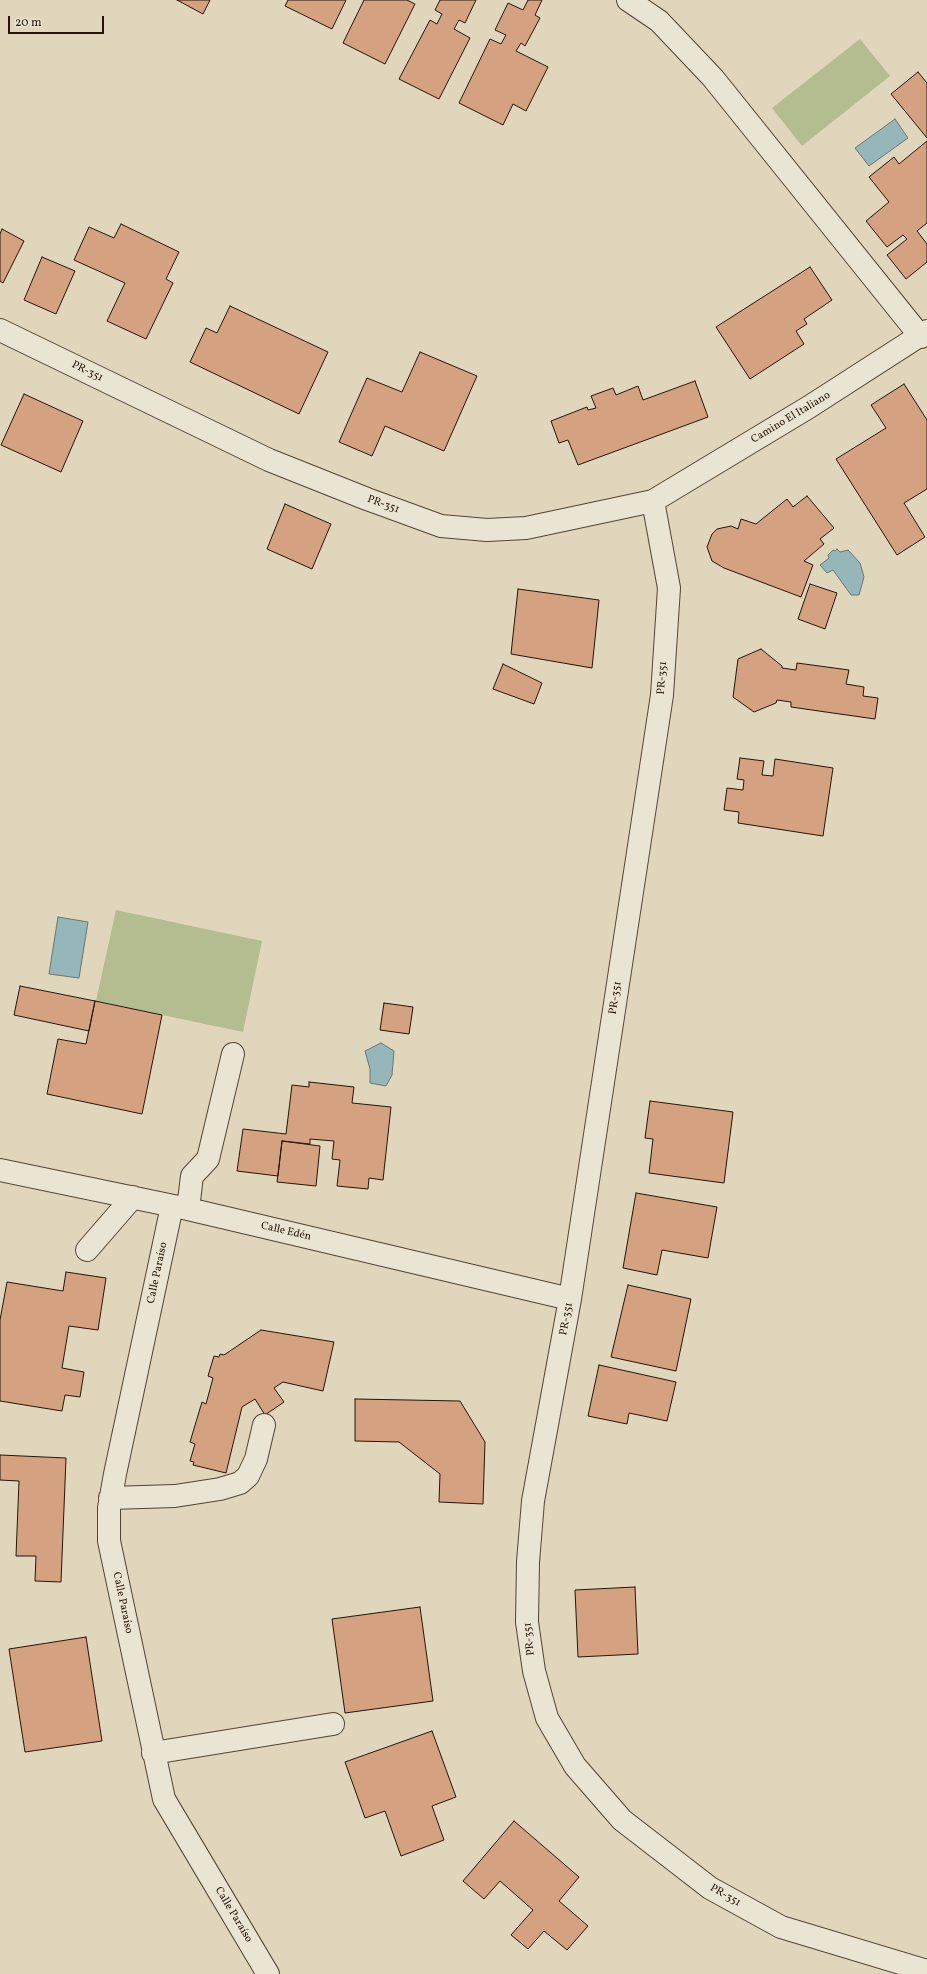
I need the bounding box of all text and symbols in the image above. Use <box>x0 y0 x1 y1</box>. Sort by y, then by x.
scale bar <box>10 8 106 34</box>
text: 20 m <box>15 15 42 31</box>
street label: PR-351 <box>69 359 105 385</box>
street label: Camino El Italiano <box>749 389 833 447</box>
street label: PR-351 <box>365 493 401 517</box>
street label: PR-351 <box>655 661 671 695</box>
street label: PR-351 <box>607 981 625 1015</box>
street label: Calle Edén <box>260 1220 312 1244</box>
street label: Calle Paraíso <box>145 1241 171 1305</box>
street label: PR-351 <box>558 1301 576 1337</box>
street label: Calle Paraíso <box>109 1571 135 1635</box>
street label: PR-351 <box>522 1622 538 1656</box>
street label: PR-351 <box>707 1882 743 1910</box>
street label: Calle Paraíso <box>211 1885 255 1945</box>

